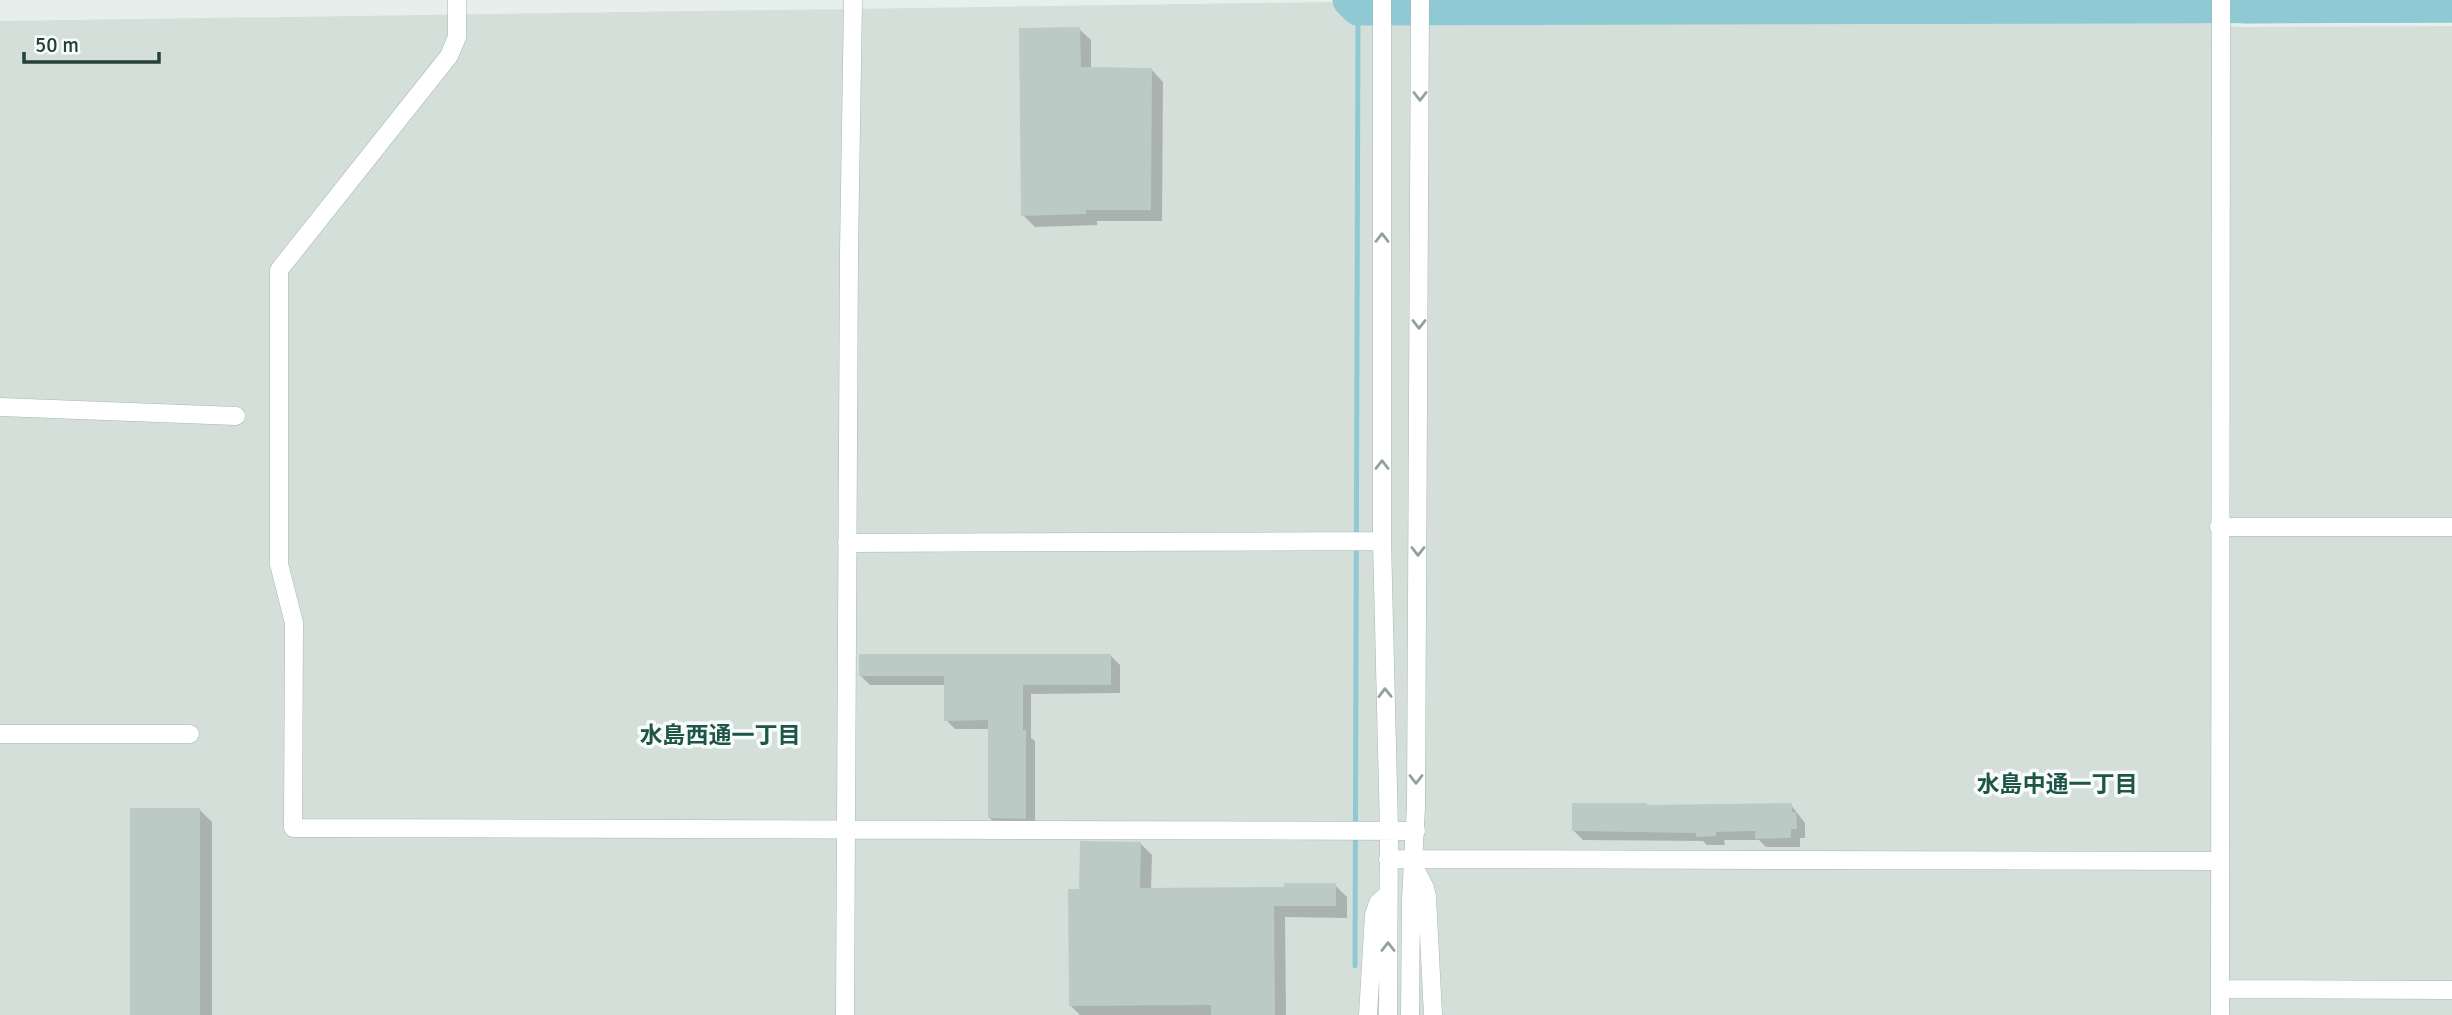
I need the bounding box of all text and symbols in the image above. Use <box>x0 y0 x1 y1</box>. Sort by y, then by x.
scale bar <box>24 21 159 65</box>
text: 50 m <box>35 32 79 58</box>
one-way arrow <box>1412 91 1428 102</box>
one-way arrow <box>1374 232 1390 243</box>
one-way arrow <box>1411 319 1427 329</box>
one-way arrow <box>1374 460 1390 470</box>
one-way arrow <box>1410 546 1426 557</box>
one-way arrow <box>1377 687 1392 698</box>
district label: 水島西通一丁目 <box>640 721 801 750</box>
district label: 水島中通一丁目 <box>1977 770 2138 799</box>
one-way arrow <box>1409 773 1424 784</box>
one-way arrow <box>1380 941 1396 952</box>

